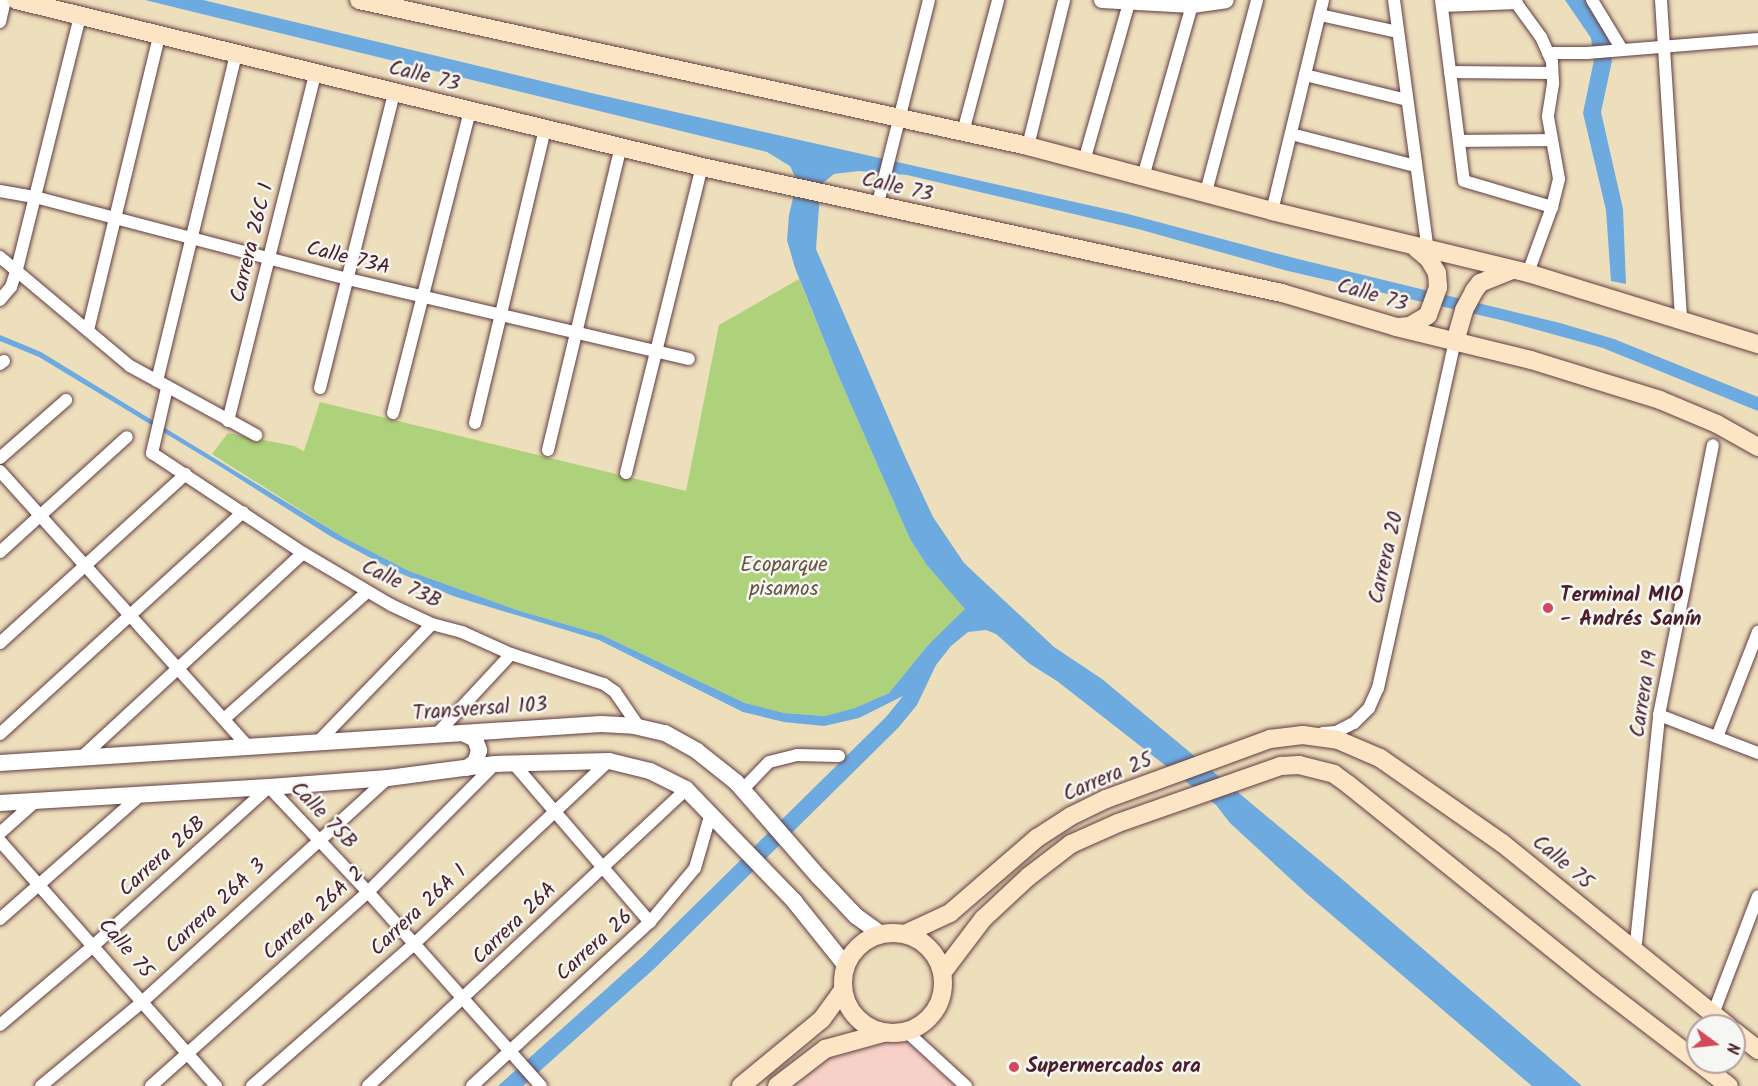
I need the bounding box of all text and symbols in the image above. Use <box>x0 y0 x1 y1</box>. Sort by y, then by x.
street label: Calle 73 <box>386 56 462 98</box>
street label: Calle 73 <box>859 168 935 208</box>
street label: Carrera 26C 1 <box>226 181 280 305</box>
street label: Calle 73A <box>304 236 392 282</box>
street label: Calle 73 <box>1334 274 1410 318</box>
street label: Carrera 20 <box>1364 510 1410 606</box>
park label: Ecoparque pisamos <box>740 553 828 603</box>
street label: Calle 73B <box>357 555 445 615</box>
place label: Terminal MIO - Andrés Sanín <box>1560 583 1701 633</box>
marker: Terminal MIO - Andrés Sanín <box>1541 601 1555 615</box>
street label: Carrera 19 <box>1626 649 1664 739</box>
street label: Transversal 103 <box>412 693 548 727</box>
street label: Carrera 25 <box>1060 748 1156 808</box>
street label: Calle 75B <box>284 777 362 855</box>
street label: Carrera 26B <box>114 811 212 903</box>
street label: Calle 75 <box>1526 830 1598 896</box>
street label: Carrera 26A 3 <box>161 854 271 960</box>
street label: Carrera 26A 1 <box>366 860 472 962</box>
street label: Carrera 26A 2 <box>258 862 370 966</box>
street label: Carrera 26A <box>468 878 562 970</box>
street label: Carrera 26 <box>551 905 639 987</box>
street label: Calle 75 <box>92 914 158 984</box>
north arrow <box>1686 1014 1746 1074</box>
text: N <box>1719 1040 1745 1056</box>
place label: Supermercados ara <box>1026 1054 1201 1080</box>
marker: Supermercados ara <box>1007 1060 1021 1074</box>

